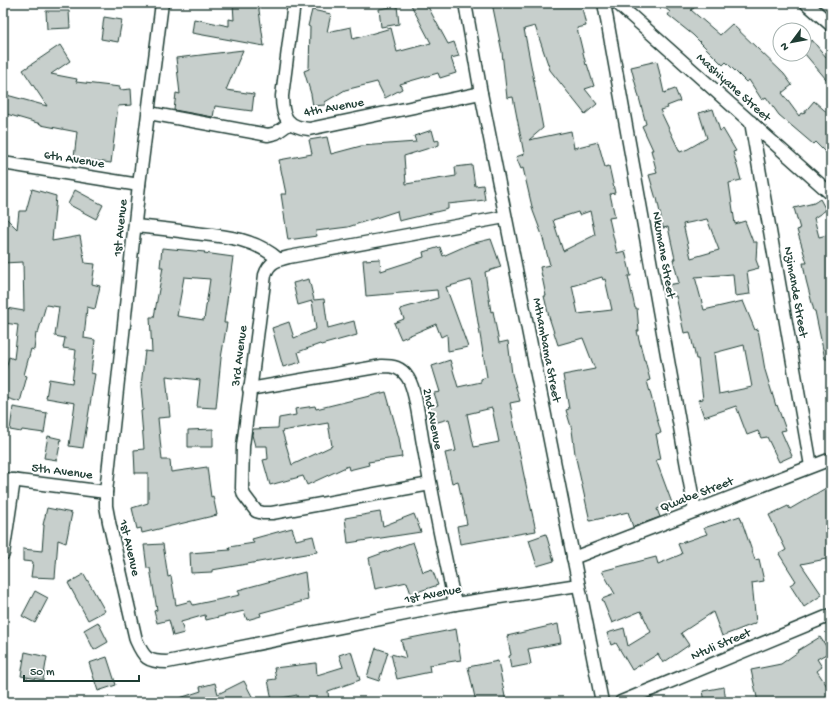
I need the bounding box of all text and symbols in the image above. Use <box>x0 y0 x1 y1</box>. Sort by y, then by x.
north arrow <box>772 22 812 62</box>
text: N <box>778 40 792 52</box>
street label: Mashiyane Street <box>693 51 775 127</box>
street label: 4th Avenue <box>303 95 365 121</box>
street label: 6th Avenue <box>43 148 106 172</box>
street label: 1st Avenue <box>110 198 131 258</box>
street label: Nkumane Street <box>648 211 678 301</box>
street label: Nzimande Street <box>780 246 811 340</box>
street label: Mthambama Street <box>529 297 564 405</box>
street label: 3rd Avenue <box>229 324 251 388</box>
street label: 2nd Avenue <box>419 387 445 451</box>
street label: 5th Avenue <box>31 461 94 483</box>
street label: Qwabe Street <box>658 474 737 516</box>
street label: 1st Avenue <box>115 517 143 578</box>
street label: 1st Avenue <box>402 582 463 608</box>
street label: Ntuli Street <box>689 625 755 664</box>
scale bar <box>24 657 139 683</box>
text: 50 m <box>30 666 55 680</box>

